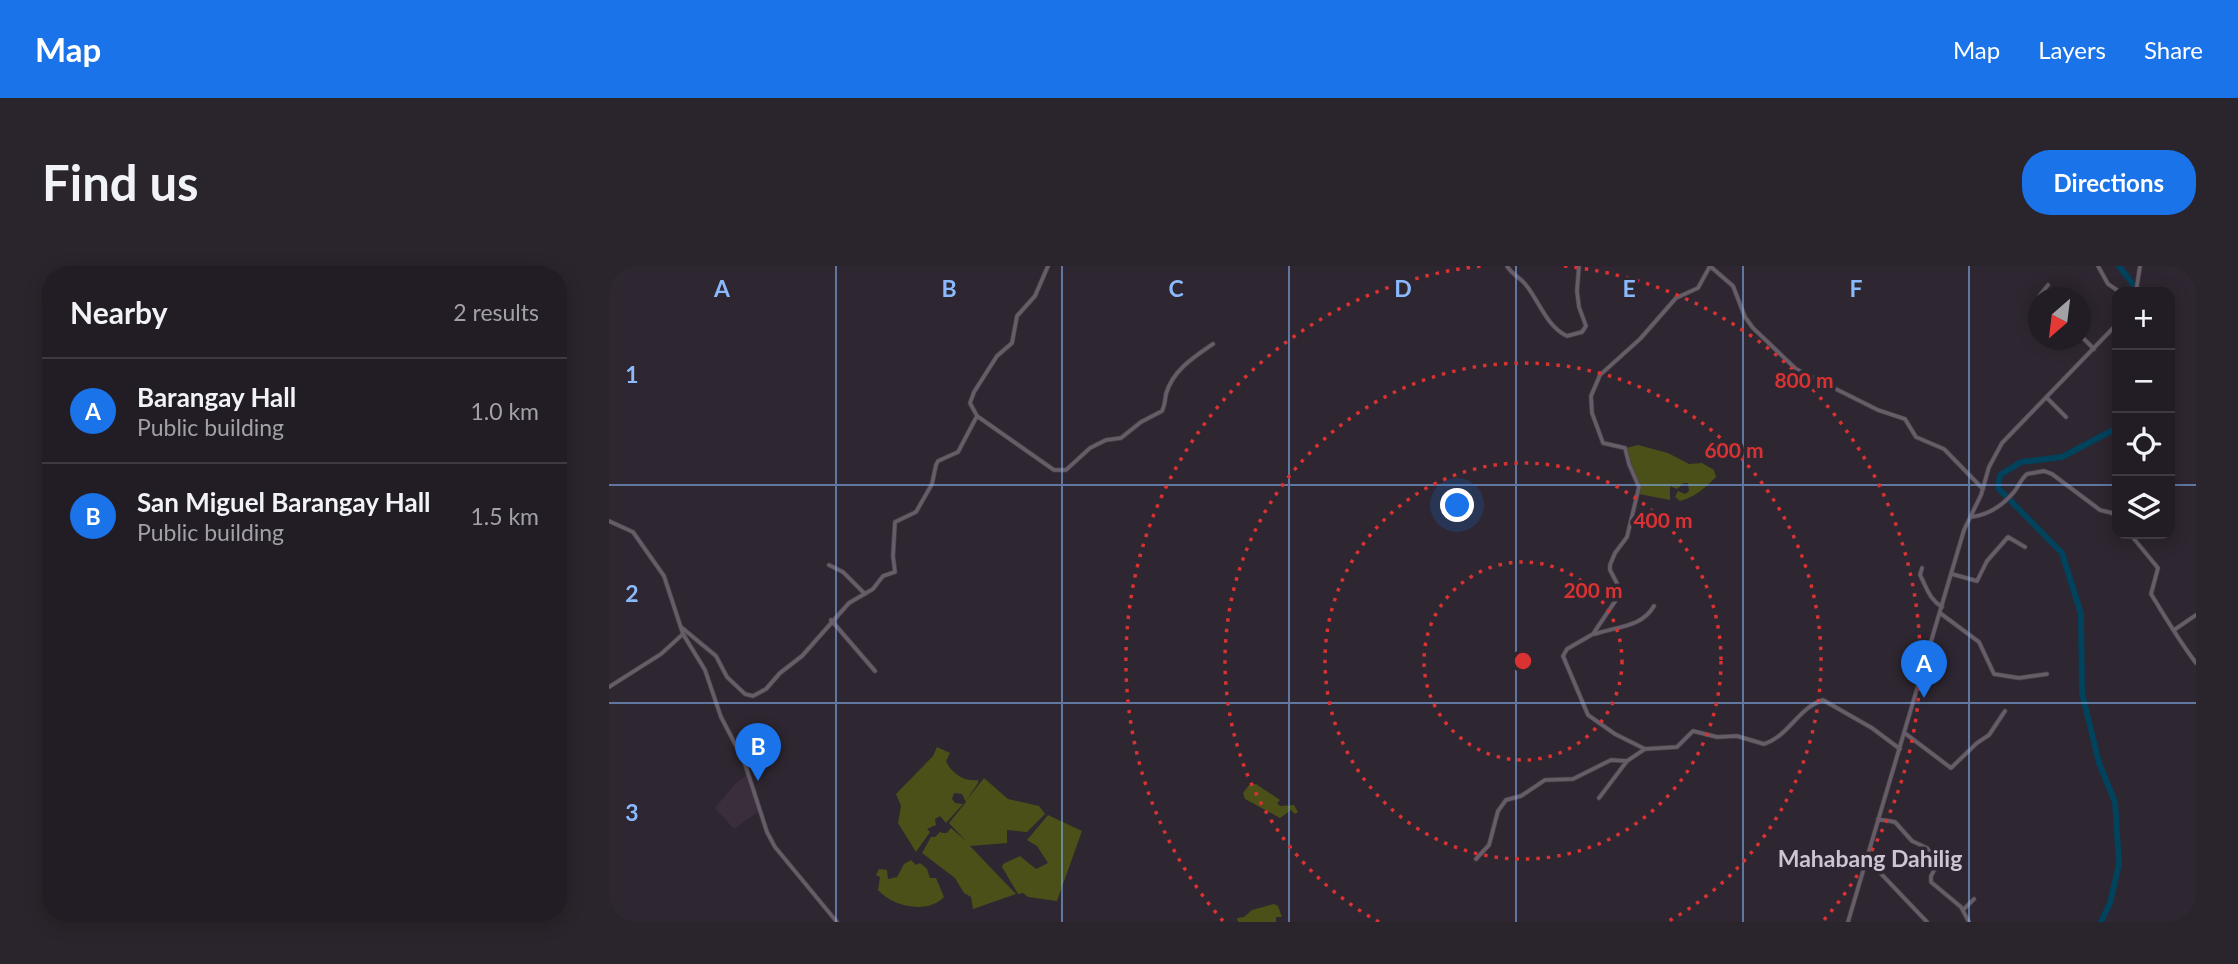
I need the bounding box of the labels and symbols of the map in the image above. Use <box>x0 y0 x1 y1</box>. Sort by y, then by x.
text: A <box>713 274 731 302</box>
text: B <box>941 274 957 302</box>
text: C <box>1168 274 1184 302</box>
text: D <box>1394 274 1412 302</box>
text: E <box>1622 274 1636 302</box>
text: F <box>1849 274 1863 302</box>
north arrow <box>2028 287 2091 350</box>
text: 1 <box>625 360 639 388</box>
text: 800 m <box>1774 367 1834 392</box>
text: 600 m <box>1704 437 1764 462</box>
your location <box>1440 488 1474 522</box>
text: 400 m <box>1633 507 1693 532</box>
text: 200 m <box>1563 577 1623 602</box>
text: 2 <box>625 579 639 607</box>
pin: A <box>1901 640 1947 698</box>
centre of rings <box>1511 649 1535 673</box>
pin: B <box>735 723 781 781</box>
text: 3 <box>625 798 639 826</box>
district label: Mahabang Dahilig <box>1778 844 1962 872</box>

